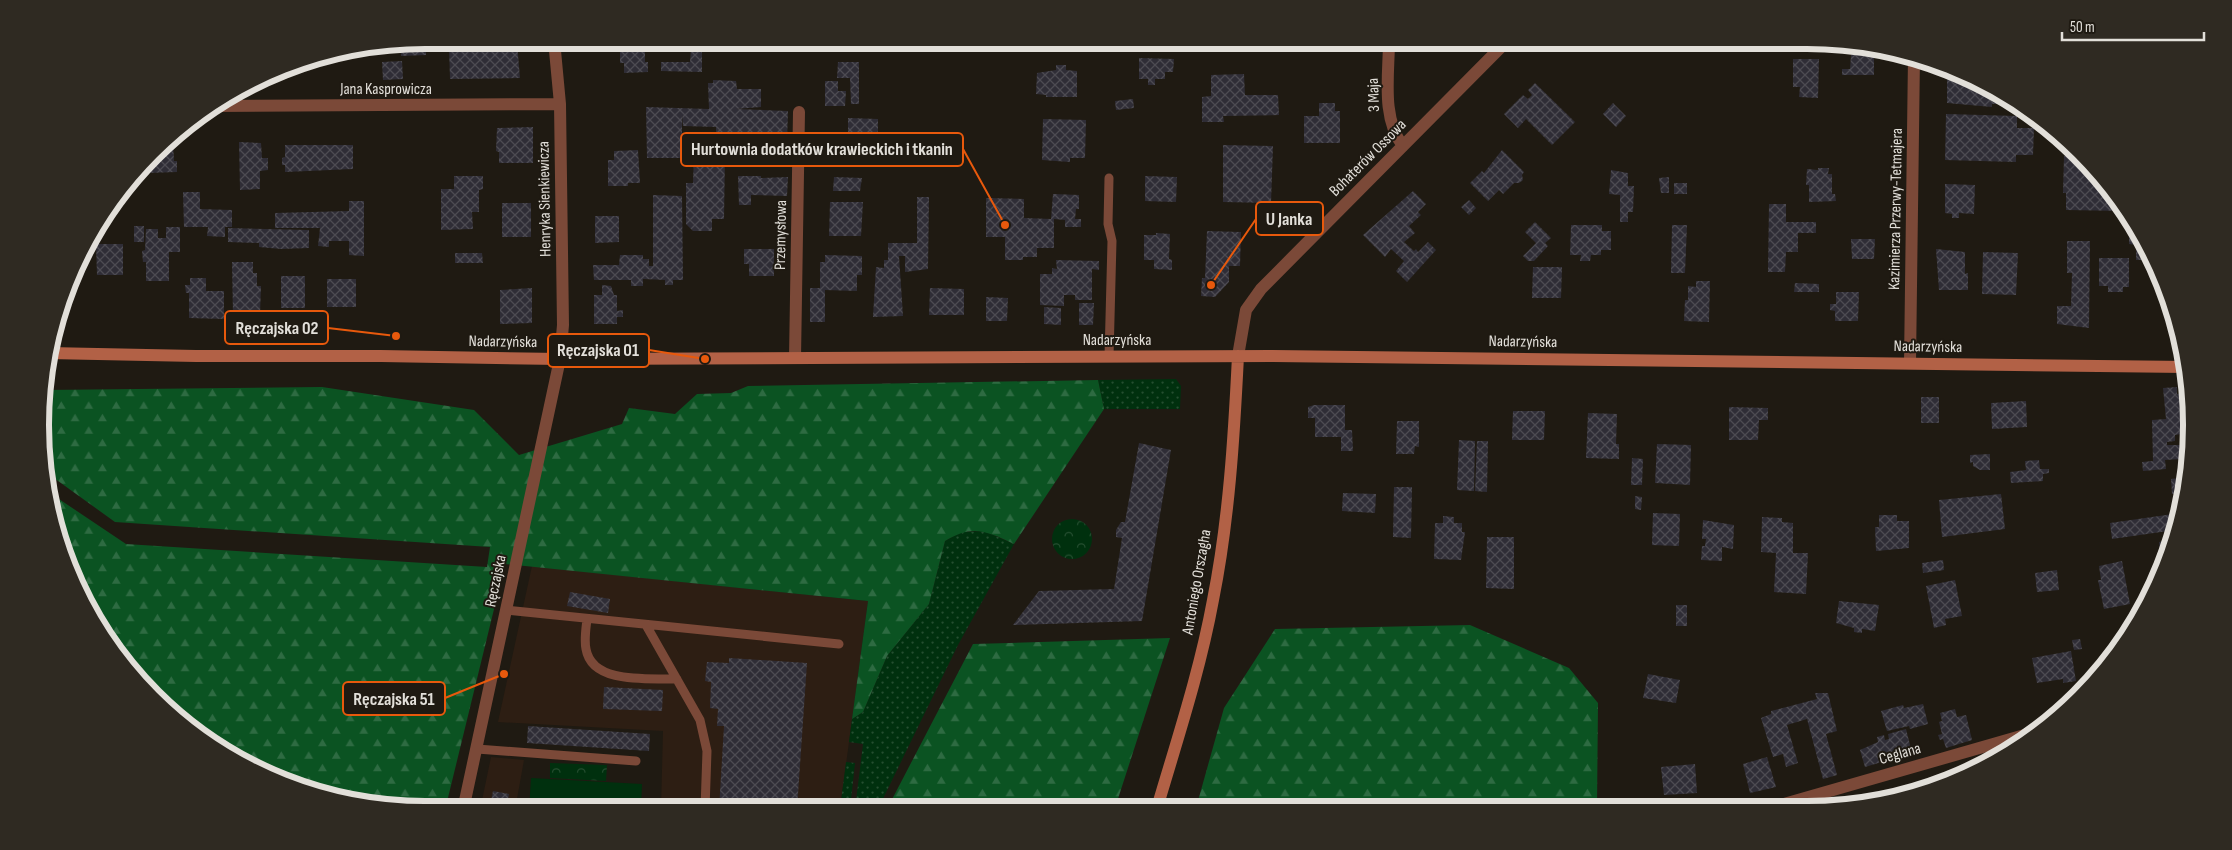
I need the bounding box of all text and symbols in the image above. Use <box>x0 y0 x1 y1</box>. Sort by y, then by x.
scale bar <box>2062 10 2204 42</box>
text: 50 m <box>2070 18 2095 37</box>
street label: 3 Maja <box>1364 78 1384 112</box>
street label: Jana Kasprowicza <box>339 80 432 99</box>
street label: Bohaterów Ossowa <box>1326 116 1410 200</box>
street label: Kazimierza Przerwy-Tetmajera <box>1885 128 1907 290</box>
callout: Hurtownia dodatków krawieckich i tkanin <box>681 133 963 166</box>
text: Hurtownia dodatków krawieckich i tkanin <box>691 139 953 160</box>
street label: Henryka Sienkiewicza <box>534 141 556 257</box>
street label: Przemysłowa <box>771 200 791 270</box>
callout: U Janka <box>1256 202 1323 235</box>
text: U Janka <box>1266 209 1312 230</box>
callout: Ręczajska 02 <box>225 311 328 344</box>
text: Ręczajska 02 <box>236 318 318 339</box>
street label: Nadarzyńska <box>1083 331 1151 350</box>
street label: Nadarzyńska <box>469 332 537 352</box>
street label: Nadarzyńska <box>1489 332 1557 352</box>
callout: Ręczajska 01 <box>548 334 649 367</box>
street label: Nadarzyńska <box>1894 337 1962 357</box>
text: Ręczajska 01 <box>557 340 639 361</box>
street label: Antoniego Orszagha <box>1178 528 1216 637</box>
street label: Ręczajska <box>481 553 511 609</box>
callout: Ręczajska 51 <box>343 682 445 715</box>
text: Ręczajska 51 <box>353 689 435 710</box>
street label: Ceglana <box>1877 739 1923 769</box>

